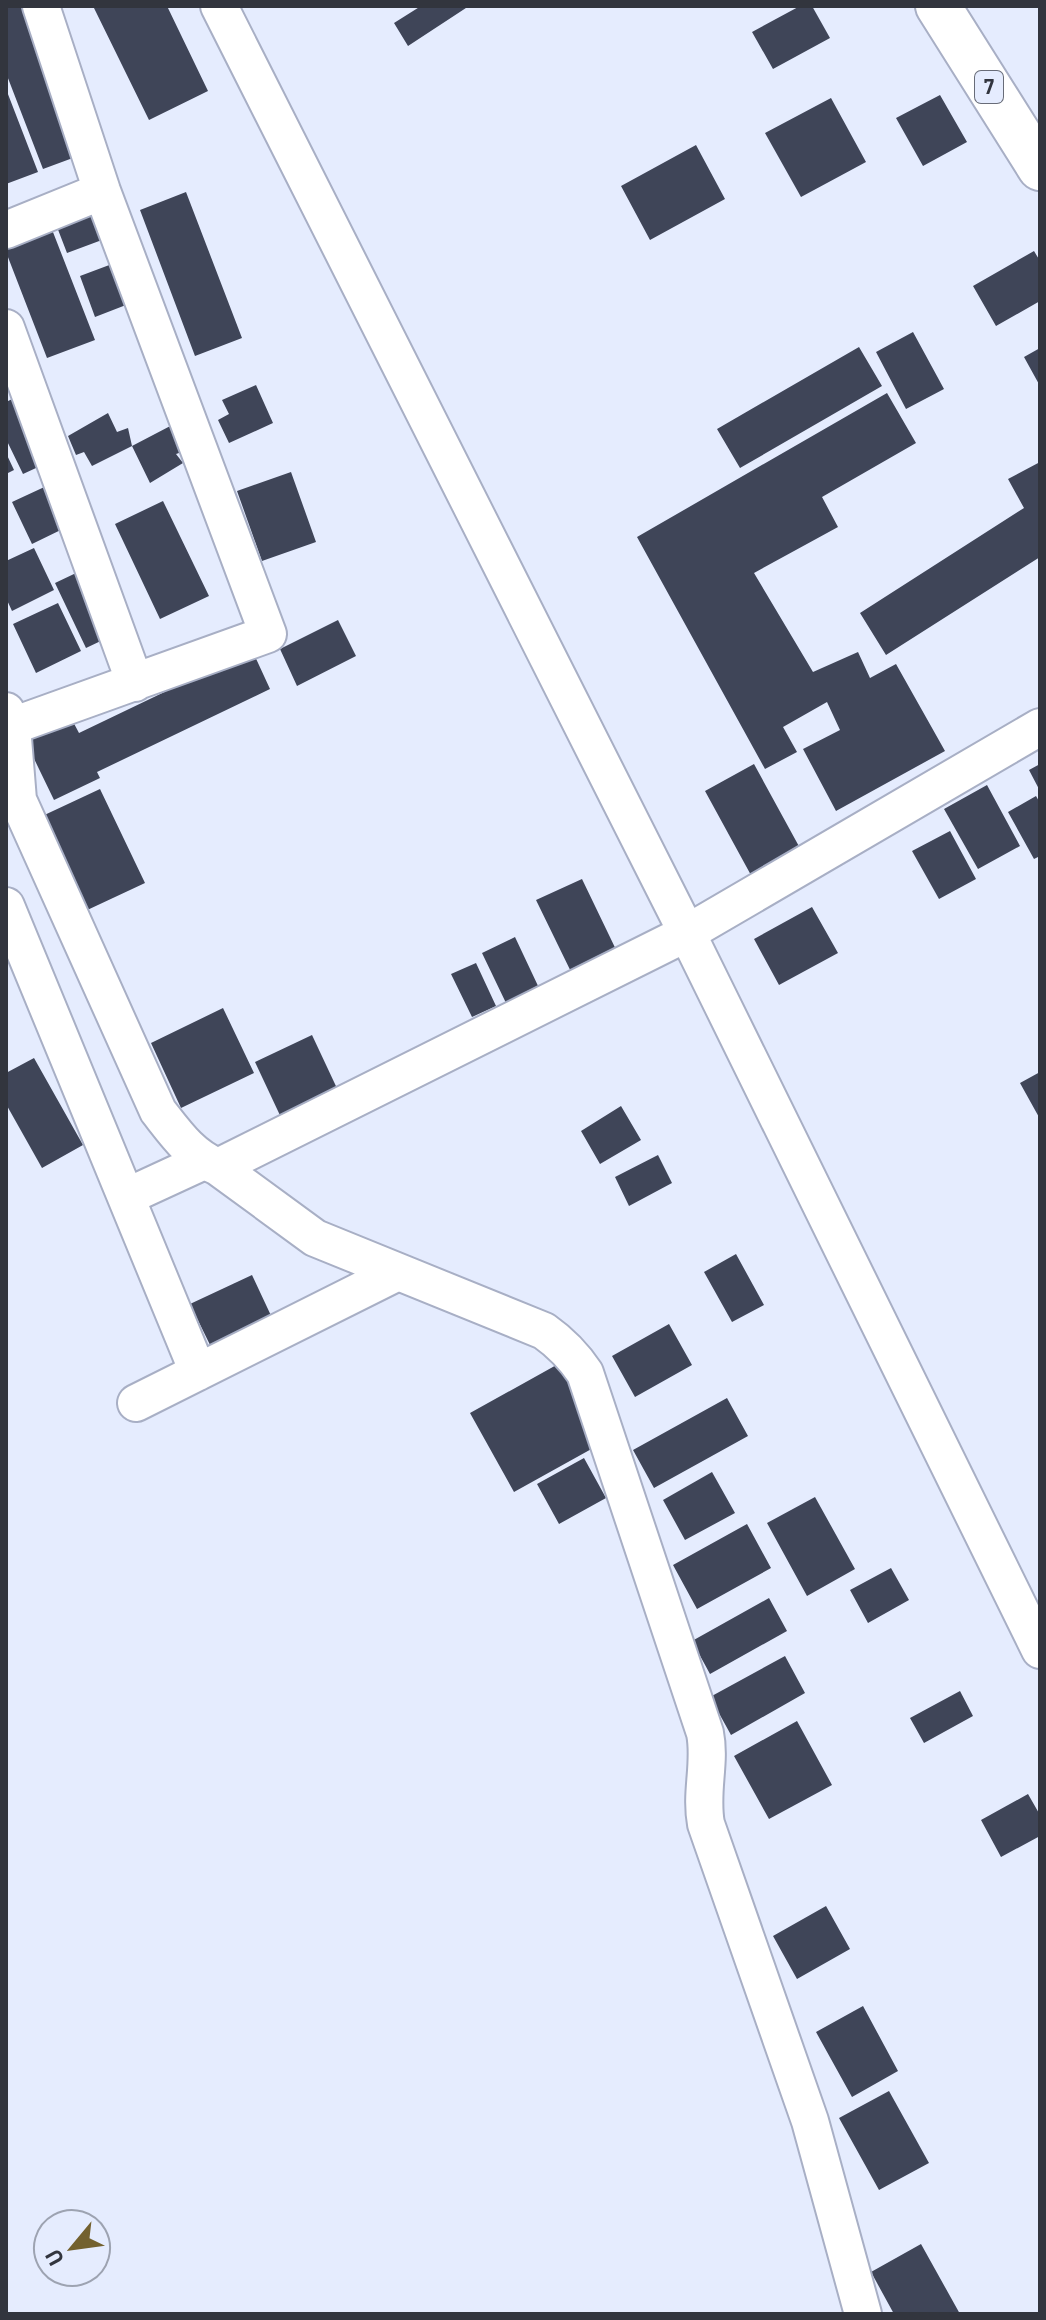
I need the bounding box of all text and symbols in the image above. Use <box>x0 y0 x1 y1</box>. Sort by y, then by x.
road number: 7 <box>975 71 1003 103</box>
north arrow <box>32 2208 112 2288</box>
text: U <box>39 2246 68 2271</box>

